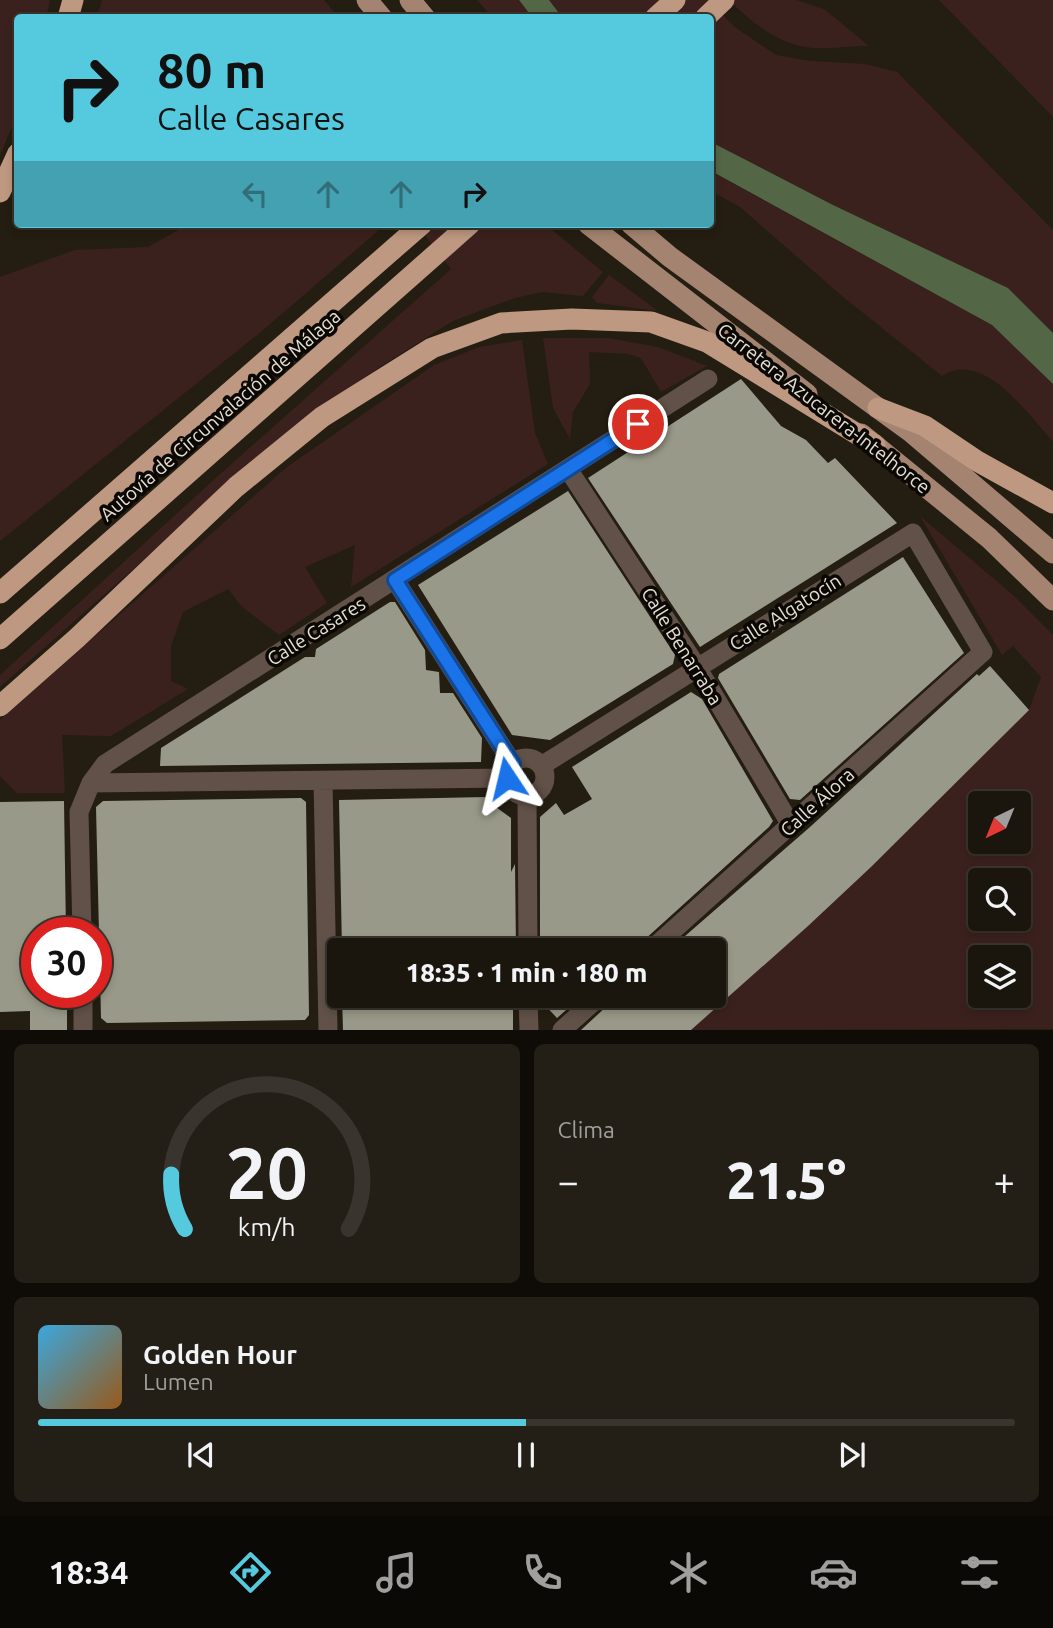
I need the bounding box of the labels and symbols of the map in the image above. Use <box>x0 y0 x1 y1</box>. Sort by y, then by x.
street label: Autovía de Circunvalación de Málaga <box>95 305 345 525</box>
street label: Carretera Azucarera-Intelhorce <box>713 318 935 498</box>
pin <box>608 394 668 454</box>
street label: Calle Algatocín <box>725 569 845 655</box>
street label: Calle Benarraba <box>637 583 727 709</box>
street label: Calle Casares <box>263 592 369 670</box>
position arrow <box>470 741 544 815</box>
street label: Calle Álora <box>776 763 858 841</box>
north arrow <box>968 791 1031 854</box>
speed limit sign: 30 <box>21 917 112 1008</box>

